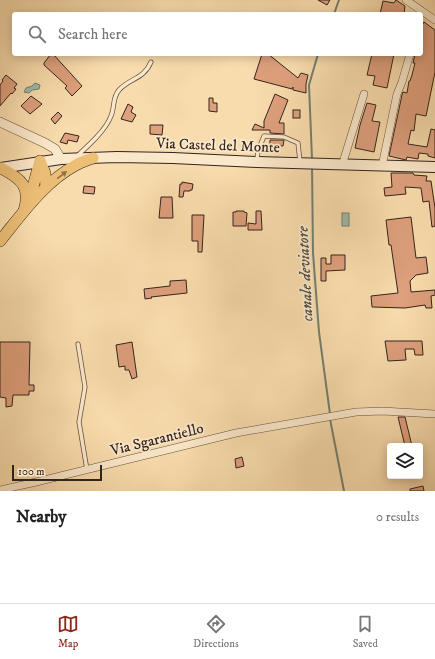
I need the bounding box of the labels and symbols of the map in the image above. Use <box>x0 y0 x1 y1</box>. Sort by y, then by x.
street label: Via Castel del Monte <box>155 134 280 157</box>
one-way arrow <box>57 171 67 179</box>
water label: canale deviatore <box>292 225 317 322</box>
street label: Via Sgarantiello <box>108 419 206 460</box>
scale bar <box>12 463 102 482</box>

